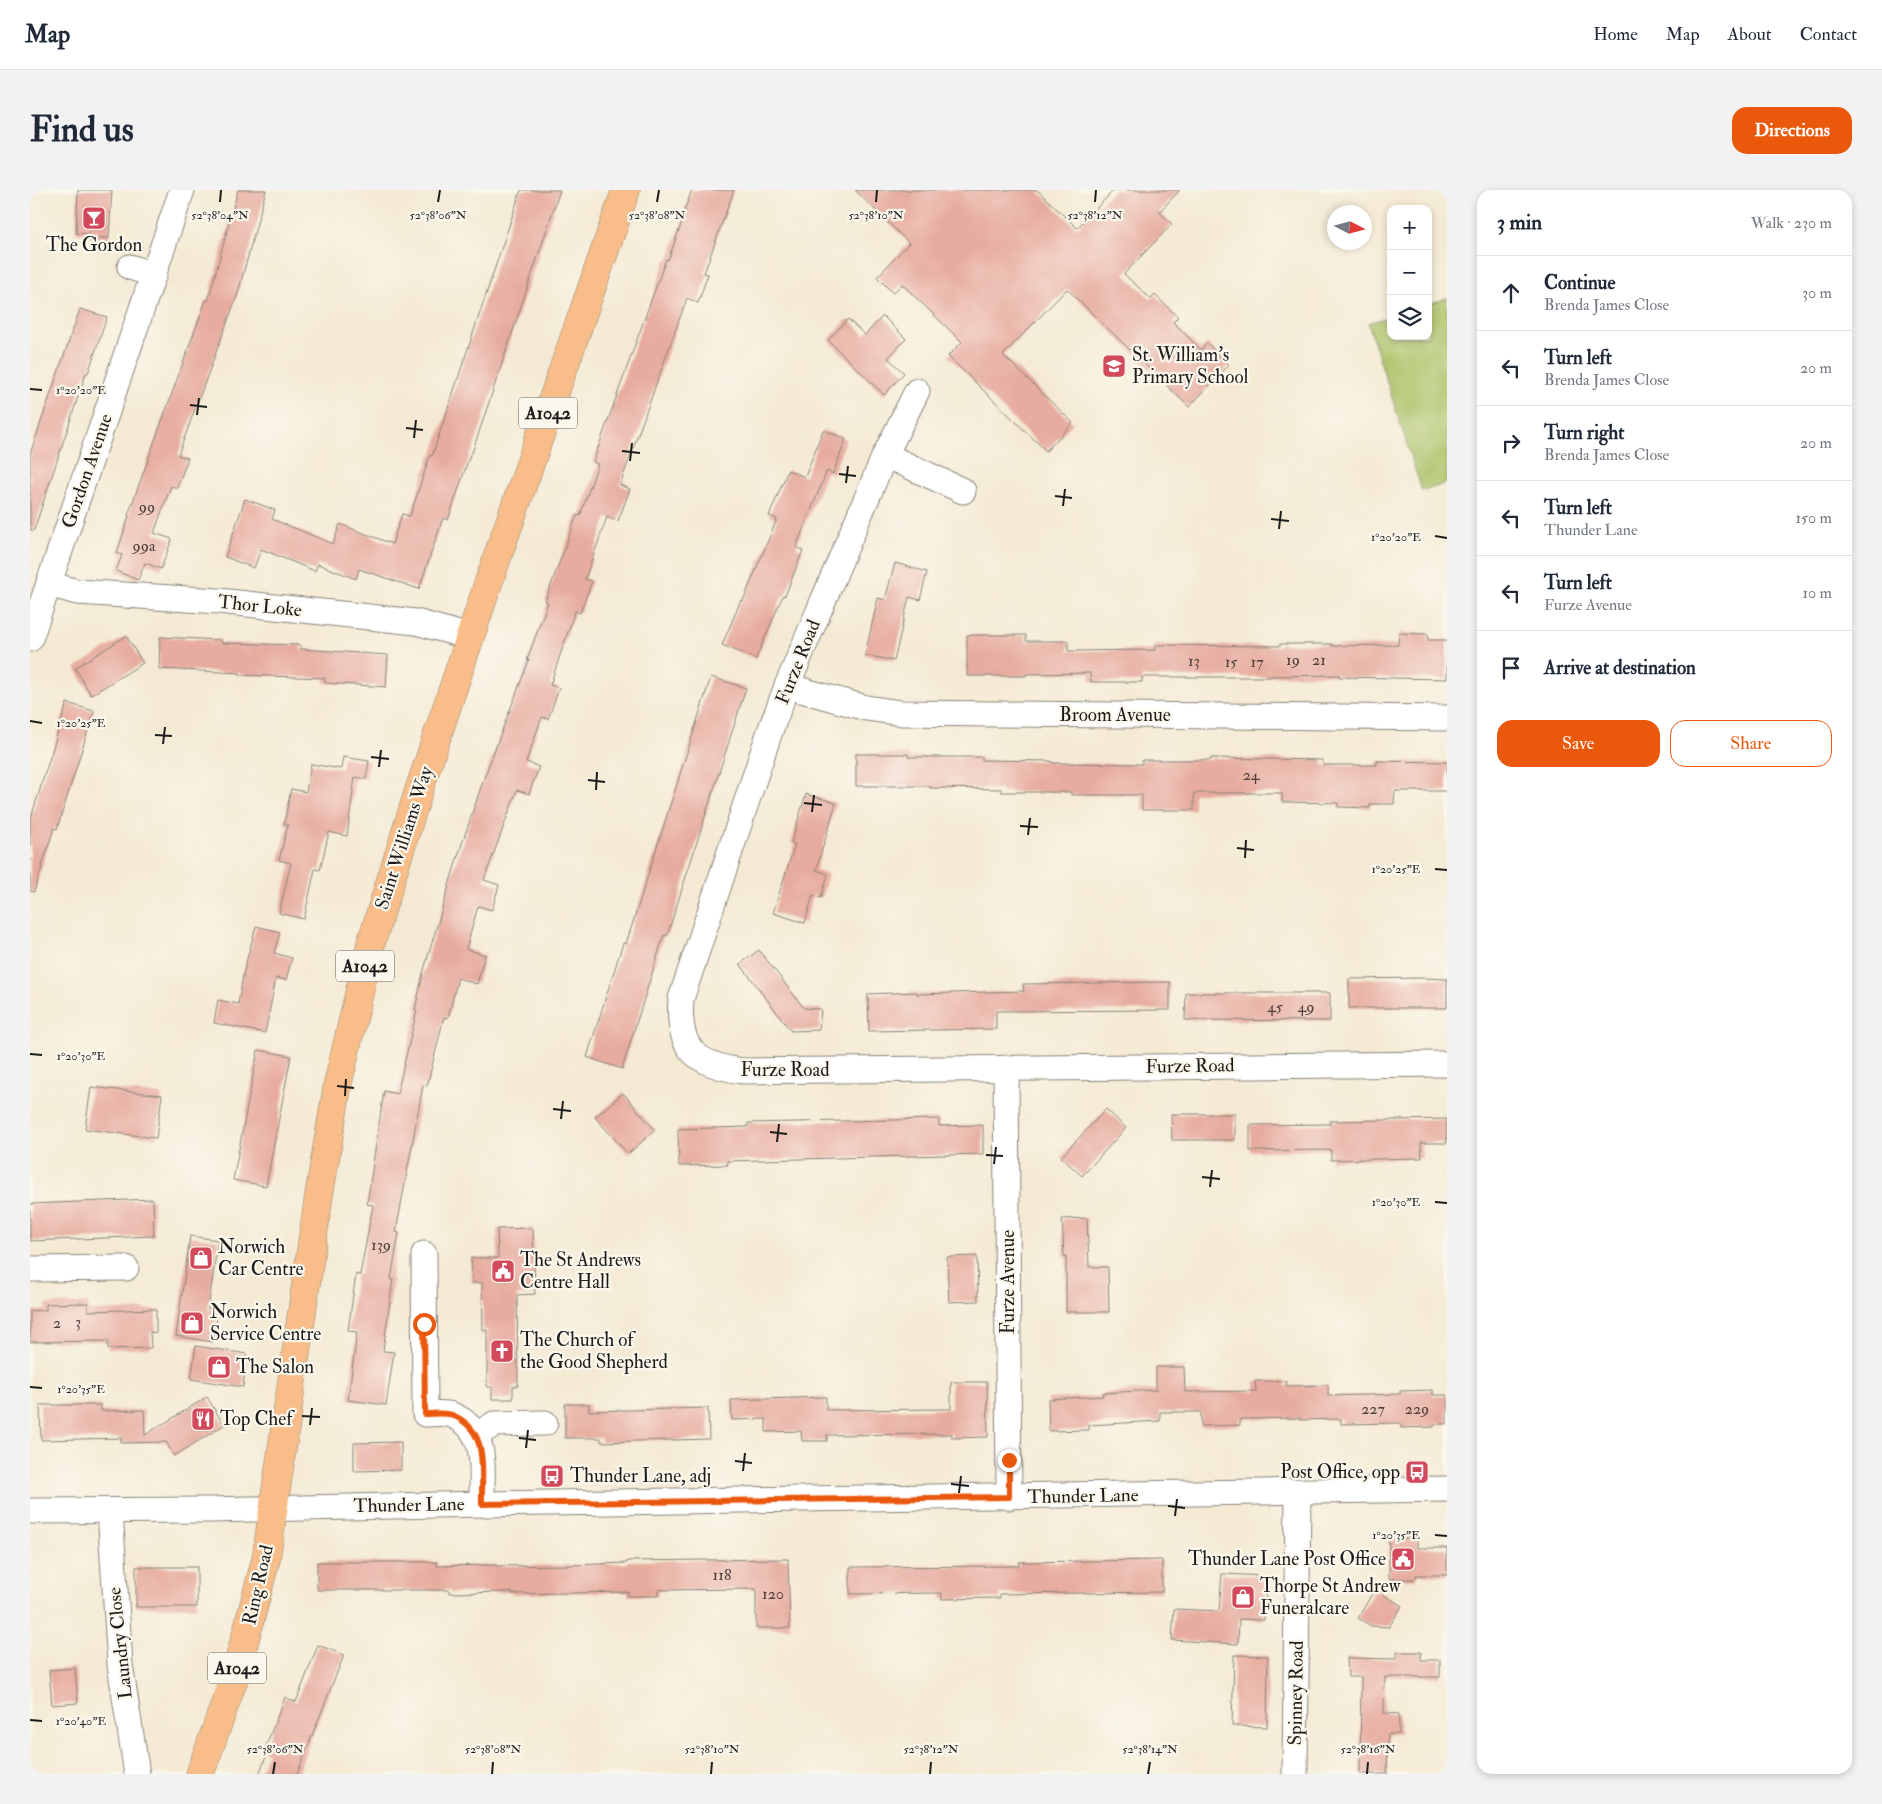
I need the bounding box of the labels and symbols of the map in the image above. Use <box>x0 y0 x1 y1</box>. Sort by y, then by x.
bar icon: The Gordon <box>81 205 107 231</box>
north arrow <box>1327 205 1372 250</box>
text: 52°38'04"N <box>191 208 249 223</box>
text: 52°38'06"N <box>409 208 467 223</box>
text: 52°38'08"N <box>629 208 686 223</box>
text: 52°38'10"N <box>848 208 904 223</box>
text: 52°38'12"N <box>1067 208 1123 223</box>
place label: The Gordon <box>46 233 142 257</box>
place label: St. William's Primary School <box>1132 343 1248 389</box>
school or university icon: St. William's Primary School <box>1101 353 1127 379</box>
text: 1°20'20"E <box>56 383 106 398</box>
road number: A1042 <box>519 398 577 428</box>
street label: Gordon Avenue <box>56 411 118 531</box>
house number: 99 <box>138 497 155 517</box>
text: 1°20'20"E <box>1371 530 1421 545</box>
house number: 99a <box>132 536 156 556</box>
street label: Thor Loke <box>217 590 303 622</box>
street label: Furze Road <box>770 616 826 708</box>
house number: 19 <box>1286 650 1300 670</box>
house number: 21 <box>1312 650 1326 670</box>
house number: 13 <box>1188 651 1200 671</box>
house number: 15 <box>1225 652 1237 672</box>
house number: 17 <box>1250 652 1264 672</box>
street label: Broom Avenue <box>1059 703 1171 727</box>
text: 1°20'25"E <box>56 716 106 731</box>
street label: Saint Williams Way <box>370 763 439 913</box>
house number: 24 <box>1243 765 1261 785</box>
text: 1°20'25"E <box>1371 862 1421 877</box>
road number: A1042 <box>336 950 394 981</box>
house number: 45 <box>1267 997 1283 1017</box>
house number: 49 <box>1298 997 1314 1017</box>
text: 1°20'30"E <box>57 1049 106 1064</box>
street label: Furze Road <box>1145 1053 1235 1079</box>
street label: Furze Road <box>740 1058 830 1082</box>
text: 1°20'30"E <box>1372 1195 1421 1210</box>
street label: Furze Avenue <box>996 1230 1020 1334</box>
place label: Norwich Car Centre <box>218 1235 303 1281</box>
house number: 139 <box>371 1235 391 1255</box>
shop icon: Norwich Car Centre <box>188 1245 214 1271</box>
place label: The St Andrews Centre Hall <box>520 1248 641 1294</box>
public building icon: The St Andrews Centre Hall <box>490 1258 516 1284</box>
place label: Norwich Service Centre <box>210 1300 321 1346</box>
shop icon: Norwich Service Centre <box>179 1310 205 1336</box>
house number: 3 <box>75 1312 81 1332</box>
house number: 2 <box>53 1313 61 1333</box>
route start <box>413 1313 436 1336</box>
place label: The Church of the Good Shepherd <box>520 1328 669 1375</box>
church icon: The Church of the Good Shepherd <box>489 1338 515 1364</box>
shop icon: The Salon <box>206 1354 232 1380</box>
place label: The Salon <box>236 1355 314 1379</box>
text: 1°20'35"E <box>57 1382 105 1397</box>
house number: 227 <box>1361 1399 1385 1419</box>
house number: 229 <box>1405 1399 1429 1419</box>
restaurant icon: Top Chef <box>190 1406 216 1432</box>
place label: Top Chef <box>220 1407 295 1432</box>
route end <box>998 1449 1021 1472</box>
bus stop icon: Post Office, opp <box>1404 1459 1430 1485</box>
place label: Post Office, opp <box>1280 1460 1400 1485</box>
bus stop icon: Thunder Lane, adj <box>539 1463 565 1489</box>
place label: Thunder Lane, adj <box>570 1464 711 1488</box>
street label: Thunder Lane <box>1027 1483 1139 1509</box>
street label: Thunder Lane <box>353 1492 465 1518</box>
text: 1°20'35"E <box>1372 1528 1420 1543</box>
street label: Ring Road <box>237 1542 279 1627</box>
public building icon: Thunder Lane Post Office <box>1390 1546 1416 1572</box>
place label: Thunder Lane Post Office <box>1188 1547 1386 1571</box>
house number: 118 <box>713 1565 732 1585</box>
place label: Thorpe St Andrew Funeralcare <box>1260 1574 1401 1620</box>
house number: 120 <box>762 1584 784 1604</box>
shop icon: Thorpe St Andrew Funeralcare <box>1230 1584 1256 1610</box>
street label: Laundry Close <box>102 1586 138 1700</box>
street label: Spinney Road <box>1283 1640 1310 1746</box>
road number: A1042 <box>208 1652 266 1684</box>
text: 1°20'40"E <box>56 1714 107 1729</box>
text: 52°38'06"N <box>246 1742 304 1757</box>
text: 52°38'08"N <box>465 1742 522 1757</box>
text: 52°38'10"N <box>684 1742 740 1757</box>
text: 52°38'12"N <box>903 1742 959 1757</box>
text: 52°38'14"N <box>1122 1742 1178 1757</box>
text: 52°38'16"N <box>1340 1742 1396 1757</box>

